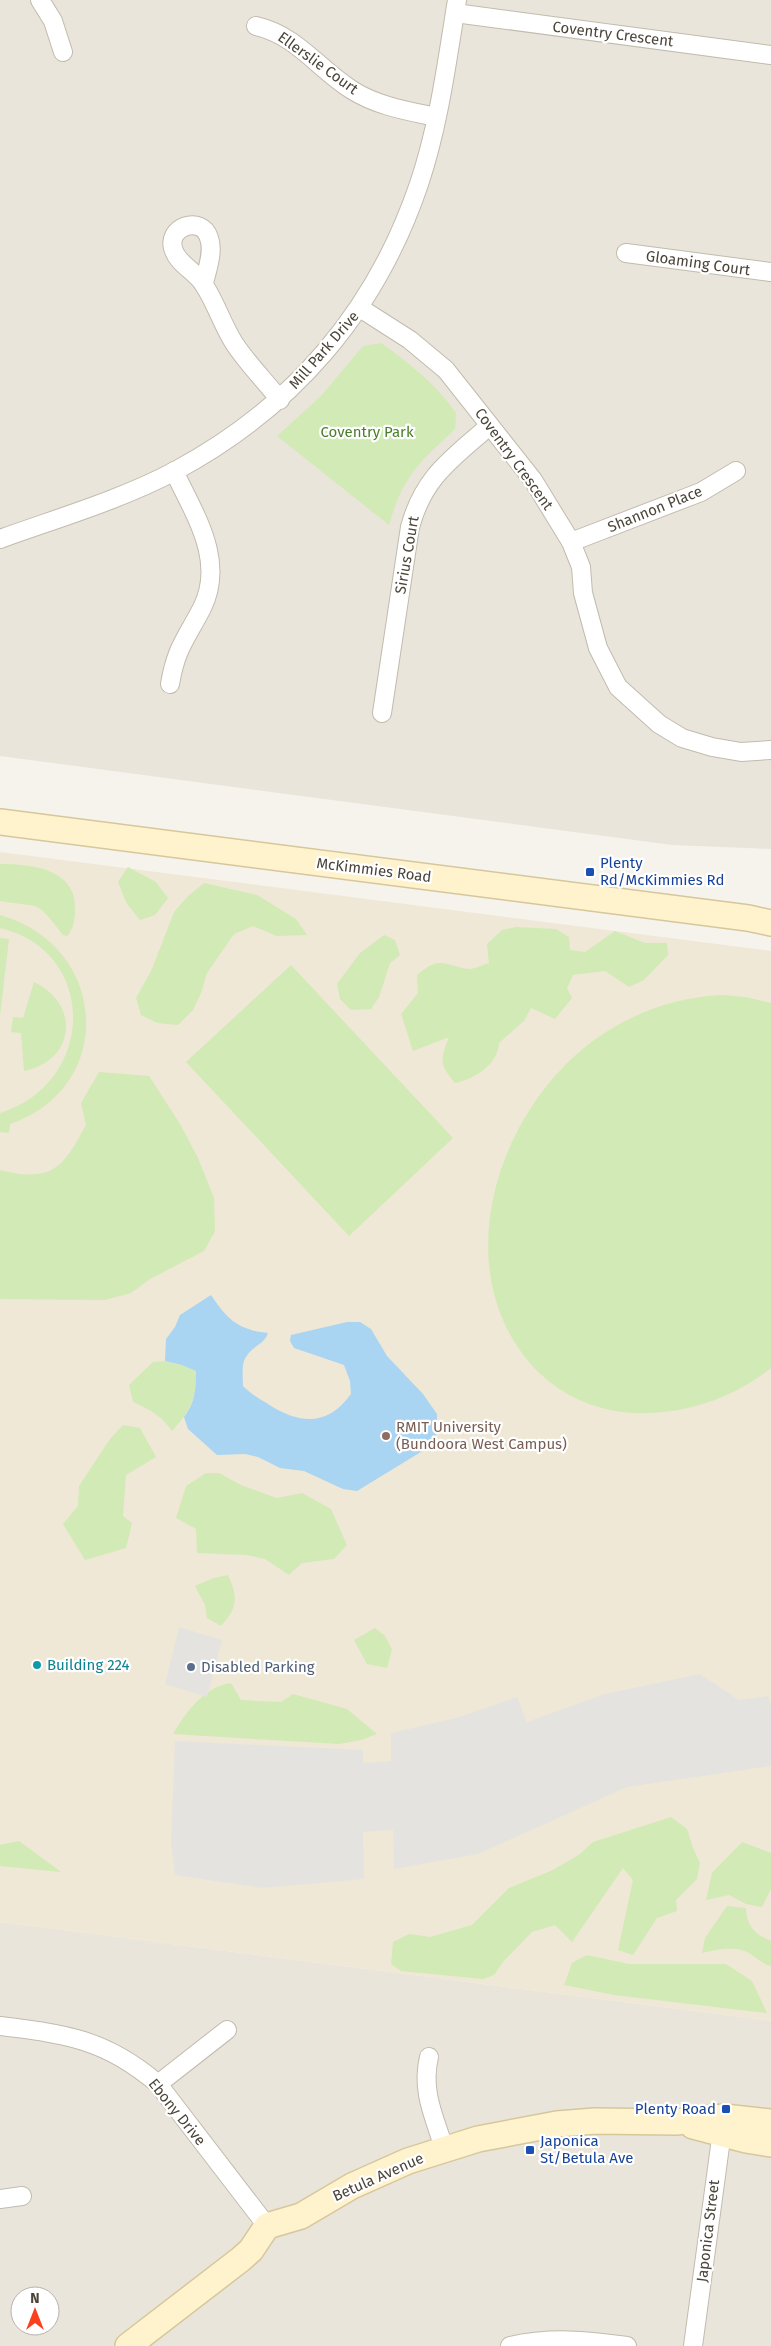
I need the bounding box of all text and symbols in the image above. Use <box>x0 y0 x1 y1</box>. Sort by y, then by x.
street label: Coventry Crescent <box>552 18 675 50</box>
street label: Ellerslie Court <box>274 28 362 99</box>
street label: Gloaming Court <box>645 247 752 279</box>
street label: Mill Park Drive <box>285 307 363 393</box>
street label: Coventry Crescent <box>471 405 557 514</box>
park label: Coventry Park <box>320 423 414 441</box>
street label: Shannon Place <box>605 482 705 536</box>
street label: Sirius Court <box>391 514 423 595</box>
street label: McKimmies Road <box>316 854 432 886</box>
place label: Plenty Rd/McKimmies Rd <box>600 854 724 889</box>
marker: Plenty Rd/McKimmies Rd <box>584 866 596 878</box>
place label: RMIT University (Bundoora West Campus) <box>396 1418 567 1453</box>
marker: RMIT University (Bundoora West Campus) <box>380 1430 392 1442</box>
place label: Building 224 <box>47 1656 130 1674</box>
place label: Disabled Parking <box>201 1658 315 1676</box>
marker: Building 224 <box>31 1659 43 1671</box>
marker: Disabled Parking <box>185 1661 197 1673</box>
street label: Ebony Drive <box>145 2075 209 2149</box>
place label: Plenty Road <box>635 2100 716 2118</box>
marker: Plenty Road <box>720 2103 732 2115</box>
place label: Japonica St/Betula Ave <box>540 2132 633 2167</box>
marker: Japonica St/Betula Ave <box>524 2144 536 2156</box>
street label: Betula Avenue <box>330 2149 426 2205</box>
street label: Japonica Street <box>693 2178 723 2283</box>
north arrow <box>10 2286 60 2336</box>
text: N <box>30 2290 40 2307</box>

